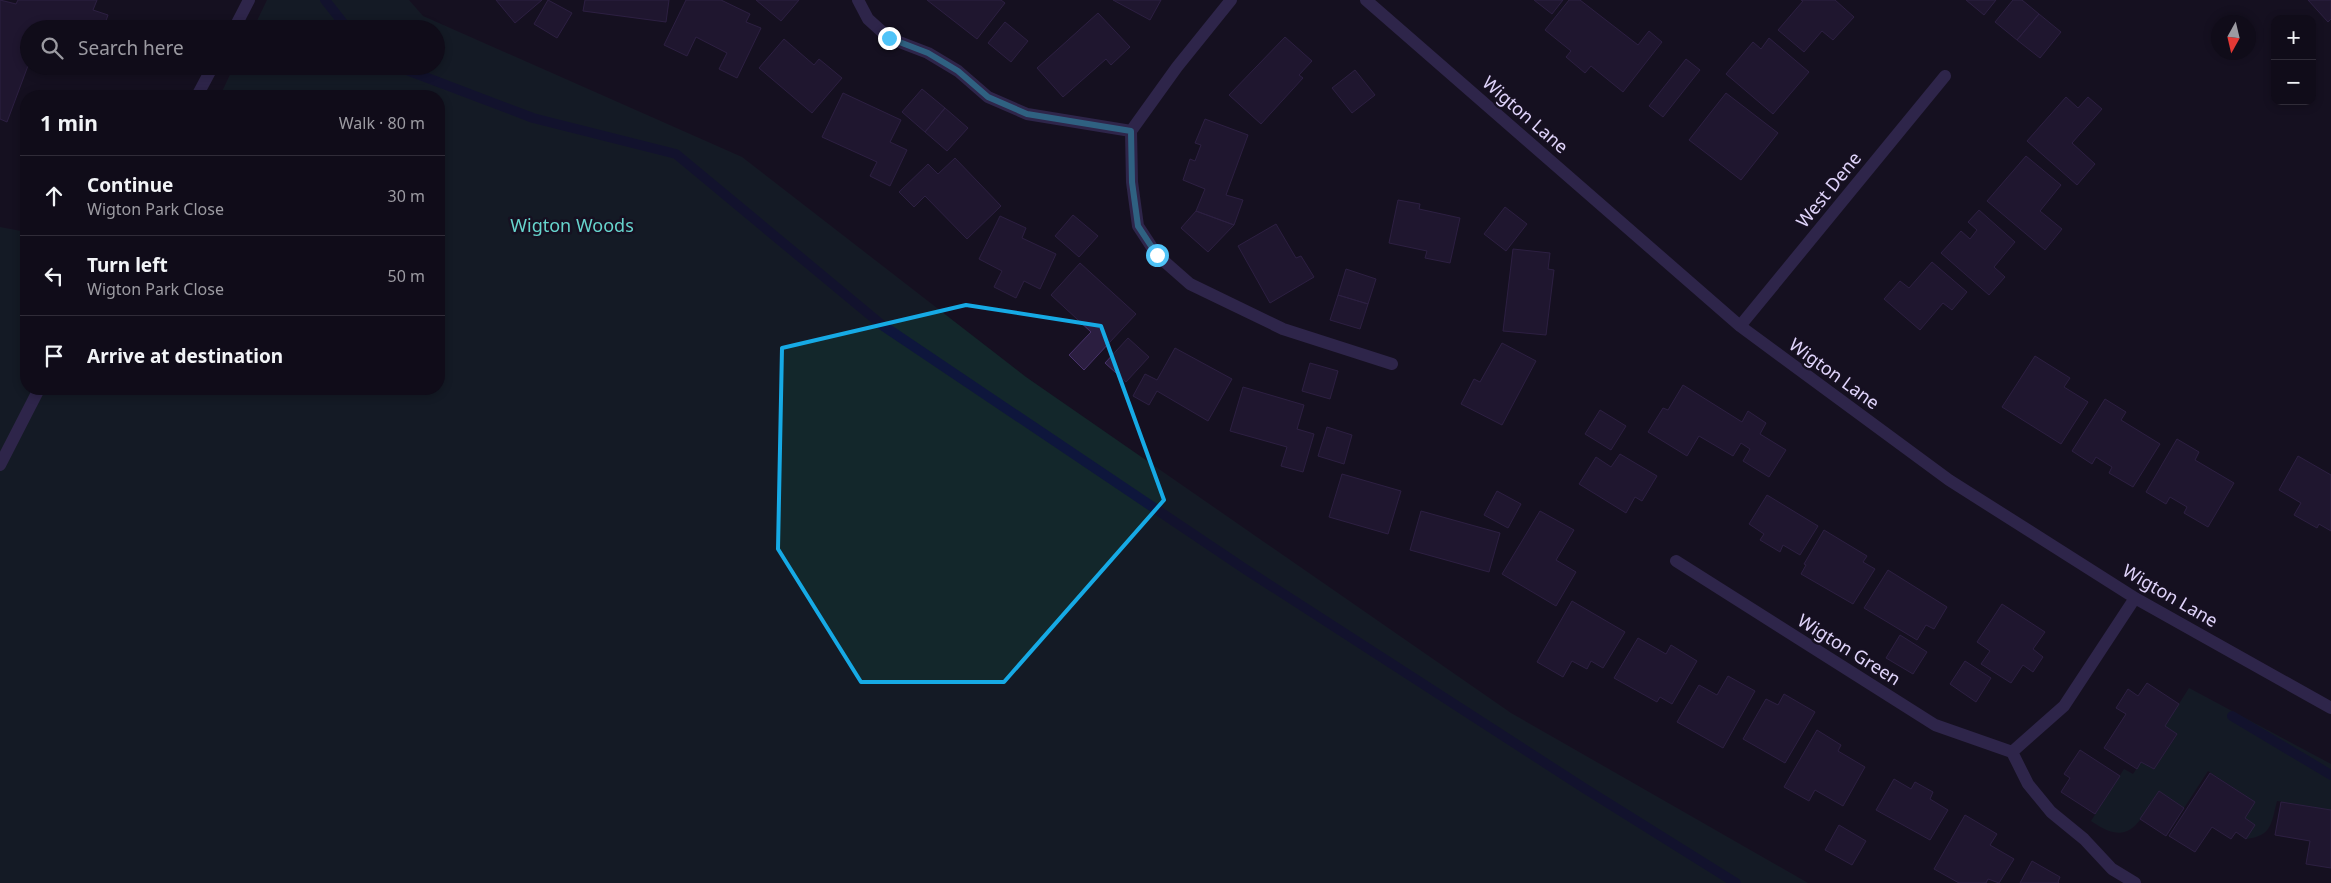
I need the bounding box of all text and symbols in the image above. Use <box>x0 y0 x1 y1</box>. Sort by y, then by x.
north arrow <box>2211 15 2256 60</box>
map controls <box>2271 15 2316 105</box>
button: + <box>2271 15 2316 60</box>
search box <box>20 20 445 75</box>
route end <box>878 27 901 50</box>
icon: search <box>38 34 66 62</box>
text: Search here <box>78 35 184 61</box>
button: − <box>2271 60 2316 105</box>
street label: Wigton Lane <box>1478 70 1574 158</box>
text: 1 min <box>40 109 98 137</box>
text: Walk · 80 m <box>339 112 425 134</box>
street label: West Dene <box>1790 146 1866 232</box>
text: Continue <box>87 172 173 198</box>
icon: ahead <box>40 182 68 210</box>
text: 30 m <box>388 185 425 207</box>
text: Wigton Park Close <box>87 198 224 220</box>
park label: Wigton Woods <box>510 213 634 237</box>
route start <box>1146 244 1169 267</box>
text: Turn left <box>87 252 168 278</box>
icon: left <box>40 262 68 290</box>
text: 50 m <box>388 265 425 287</box>
text: Wigton Park Close <box>87 278 224 300</box>
street label: Wigton Lane <box>1784 332 1885 414</box>
icon: arrive <box>40 342 68 370</box>
text: Arrive at destination <box>87 343 283 369</box>
street label: Wigton Lane <box>2118 558 2223 632</box>
street label: Wigton Green <box>1793 608 1906 690</box>

